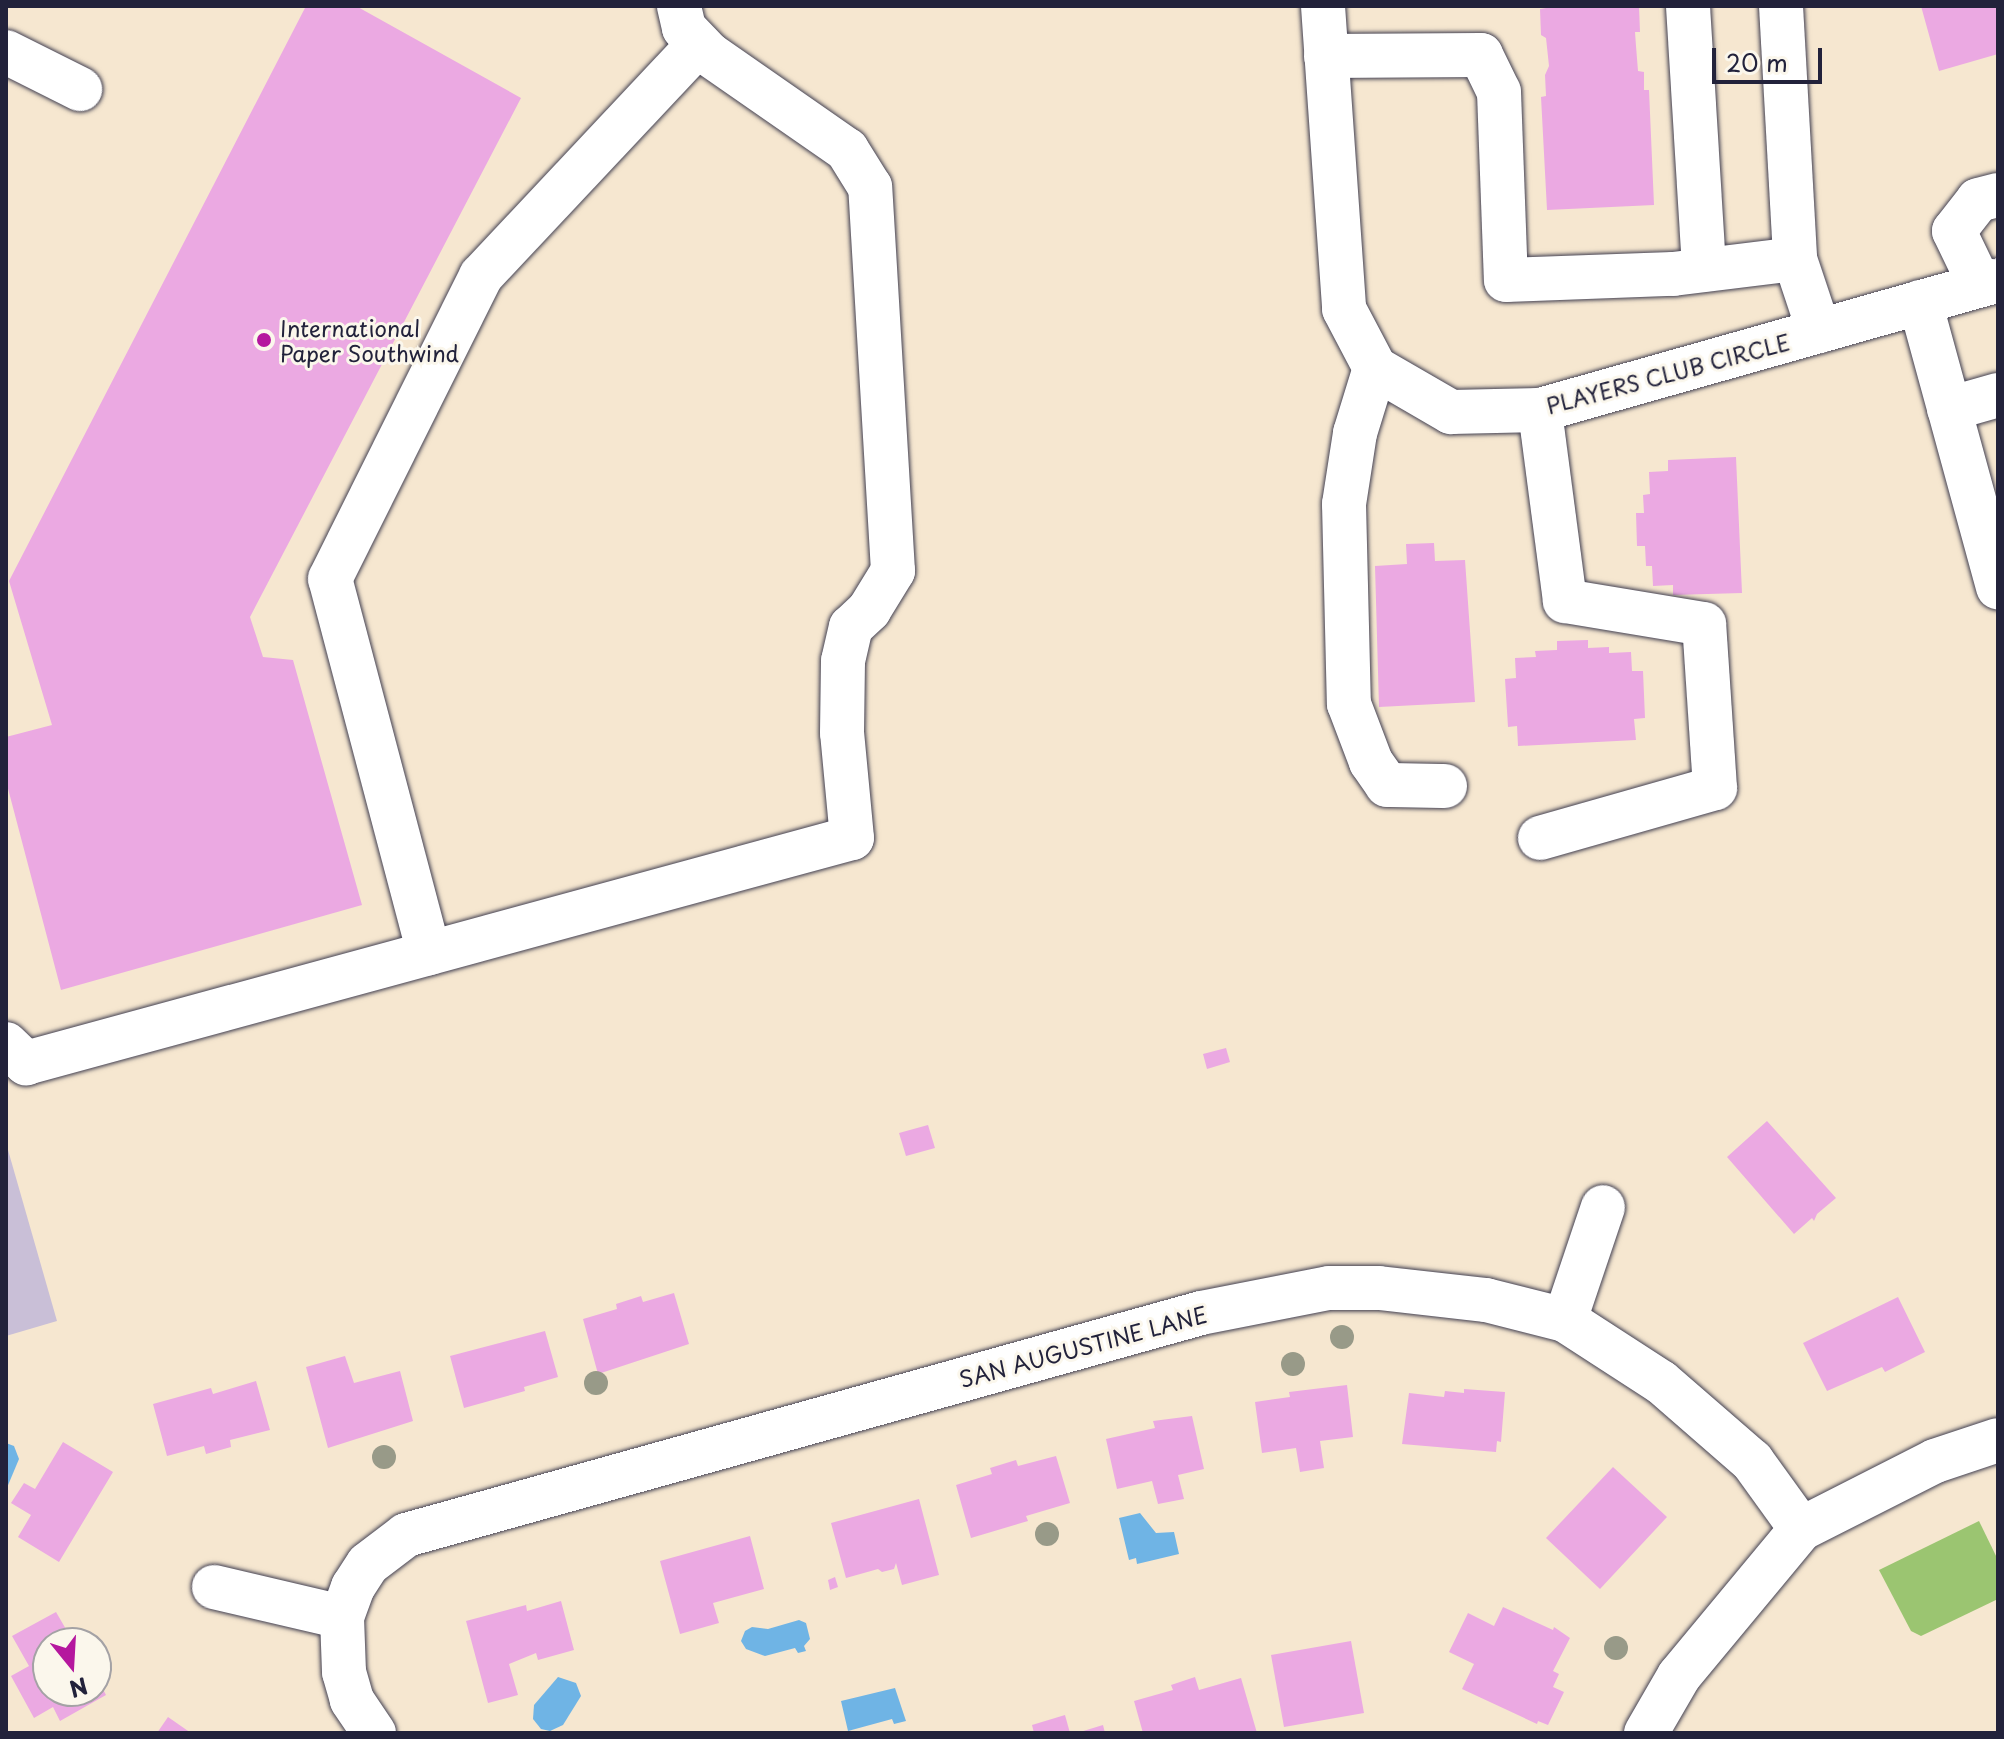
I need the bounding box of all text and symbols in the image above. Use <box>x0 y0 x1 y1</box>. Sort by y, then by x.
scale bar <box>1716 32 1826 82</box>
text: 20 m <box>1726 44 1788 80</box>
place label: International Paper Southwind <box>280 314 459 366</box>
street label: PLAYERS CLUB CIRCLE <box>1541 327 1795 419</box>
marker: International Paper Southwind <box>255 331 273 349</box>
street label: SAN AUGUSTINE LANE <box>957 1300 1209 1392</box>
north arrow <box>32 1627 112 1707</box>
text: N <box>66 1670 92 1707</box>

